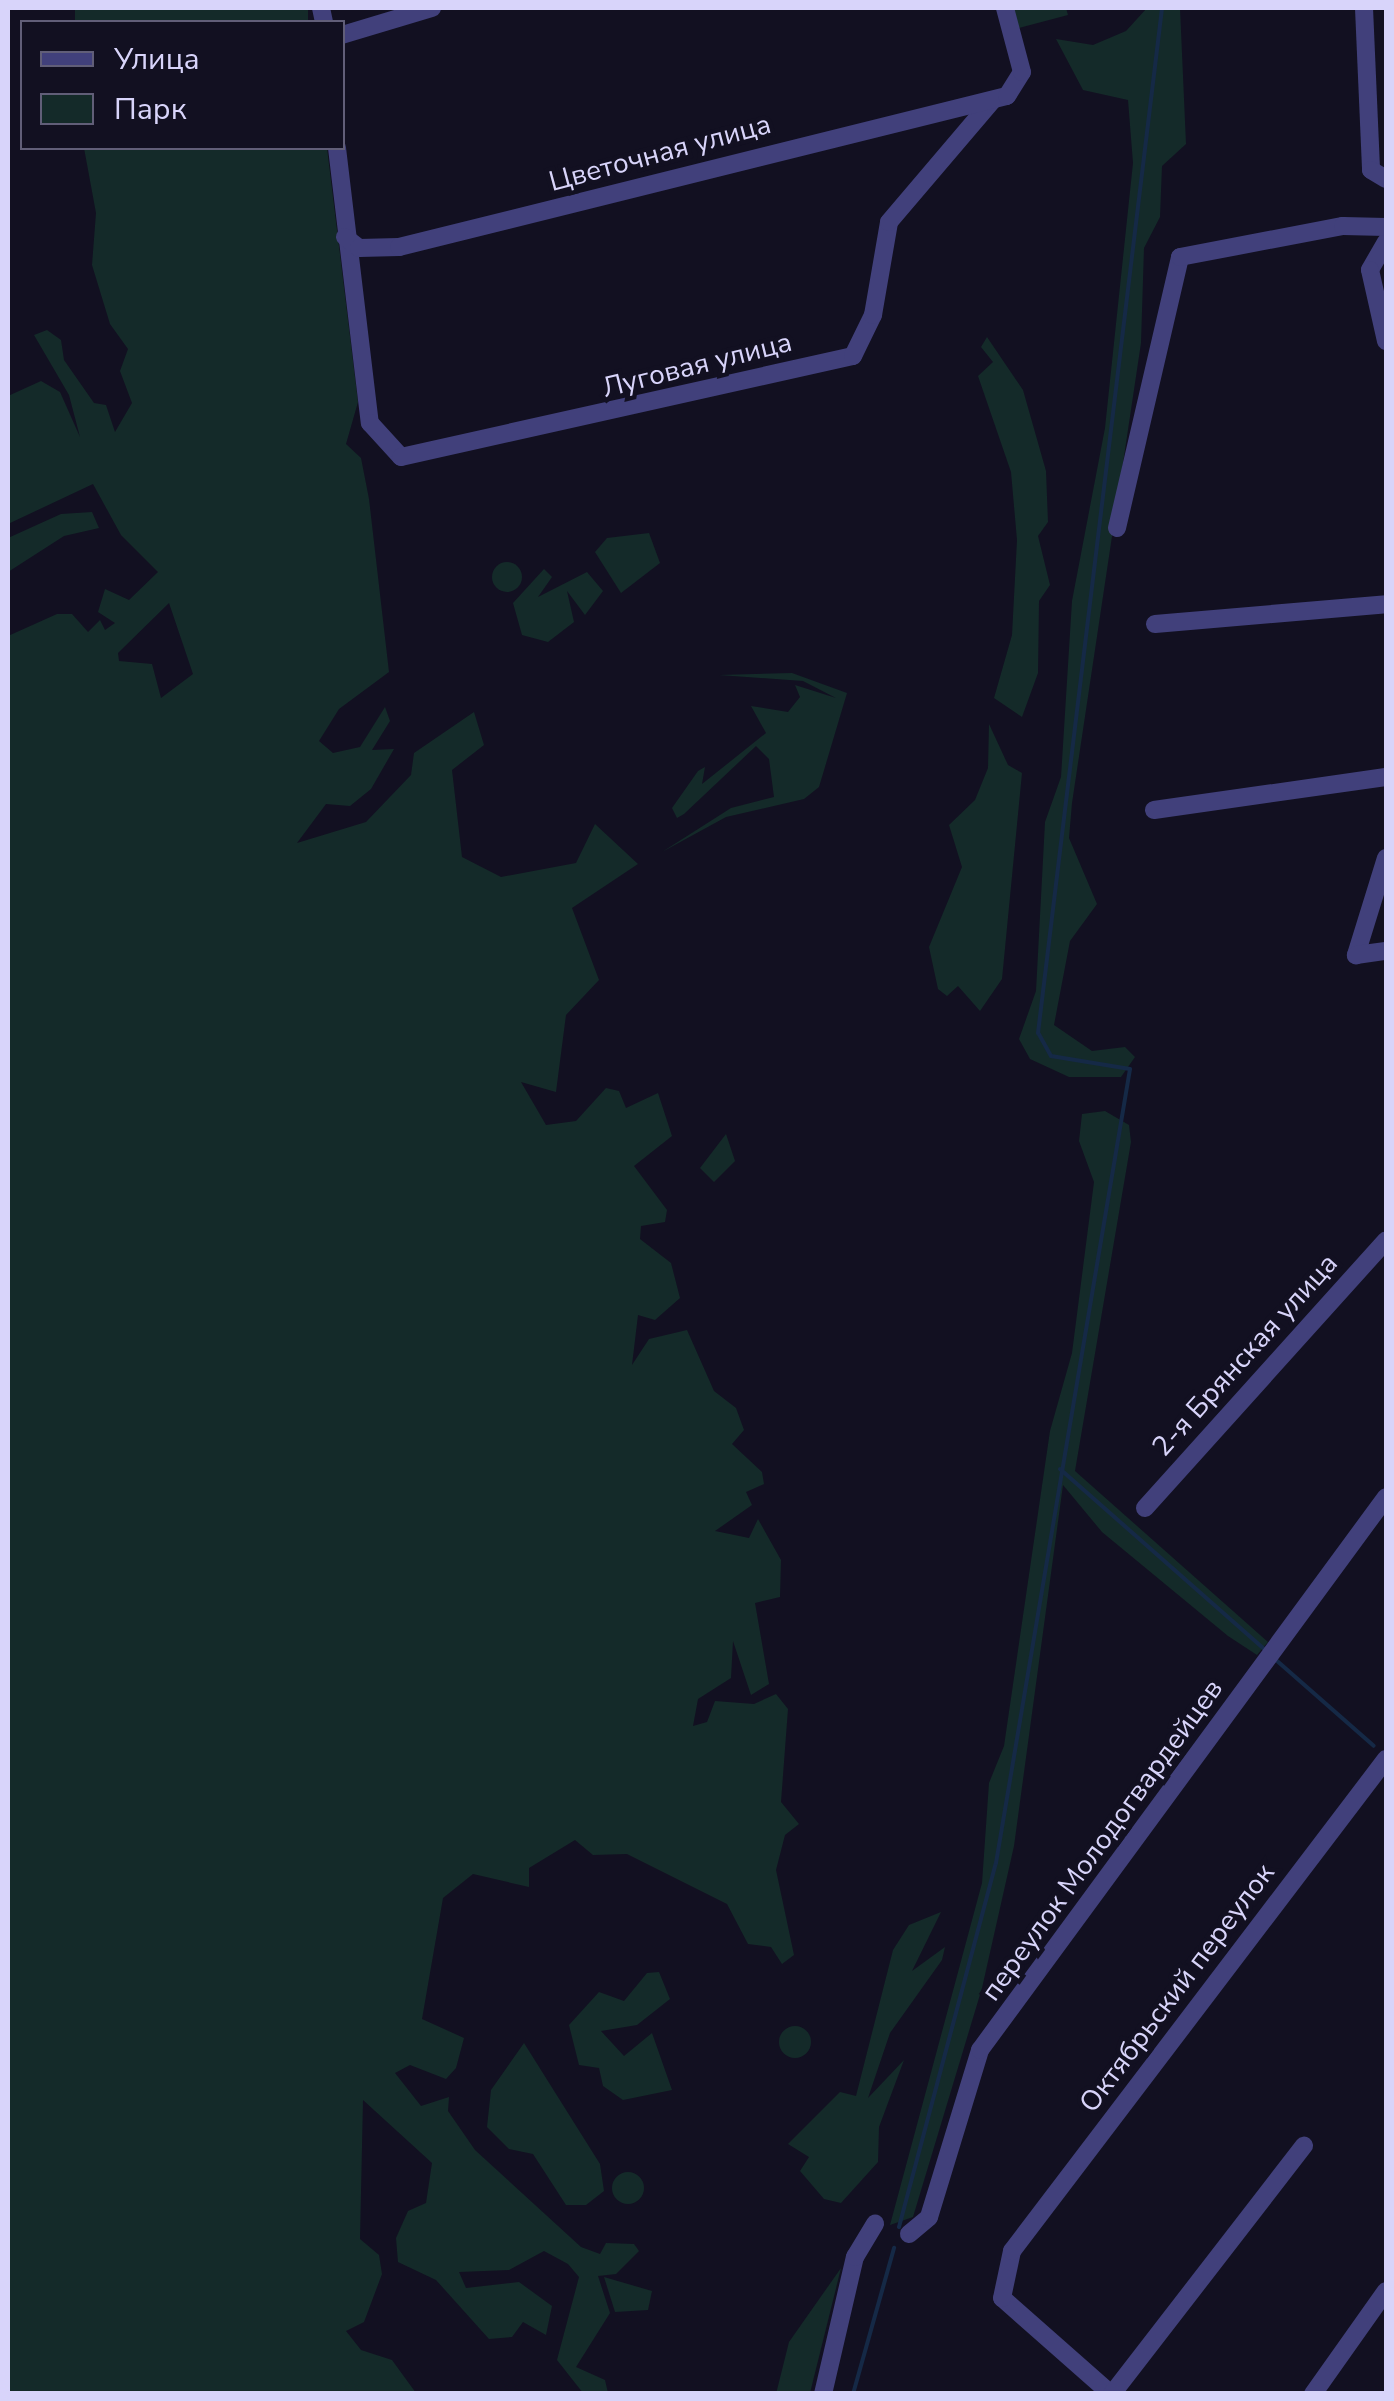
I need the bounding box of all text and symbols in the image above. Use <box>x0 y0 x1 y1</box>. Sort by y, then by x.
legend <box>20 20 345 150</box>
text: Улица <box>114 39 200 80</box>
text: Парк <box>114 89 186 130</box>
street label: Цветочная улица <box>545 107 775 199</box>
street label: Луговая улица <box>599 325 795 405</box>
street label: 2-я Брянская улица <box>1145 1247 1345 1463</box>
street label: переулок Молодогвардейцев <box>974 1673 1230 2007</box>
street label: Октябрьский переулок <box>1072 1857 1282 2119</box>

